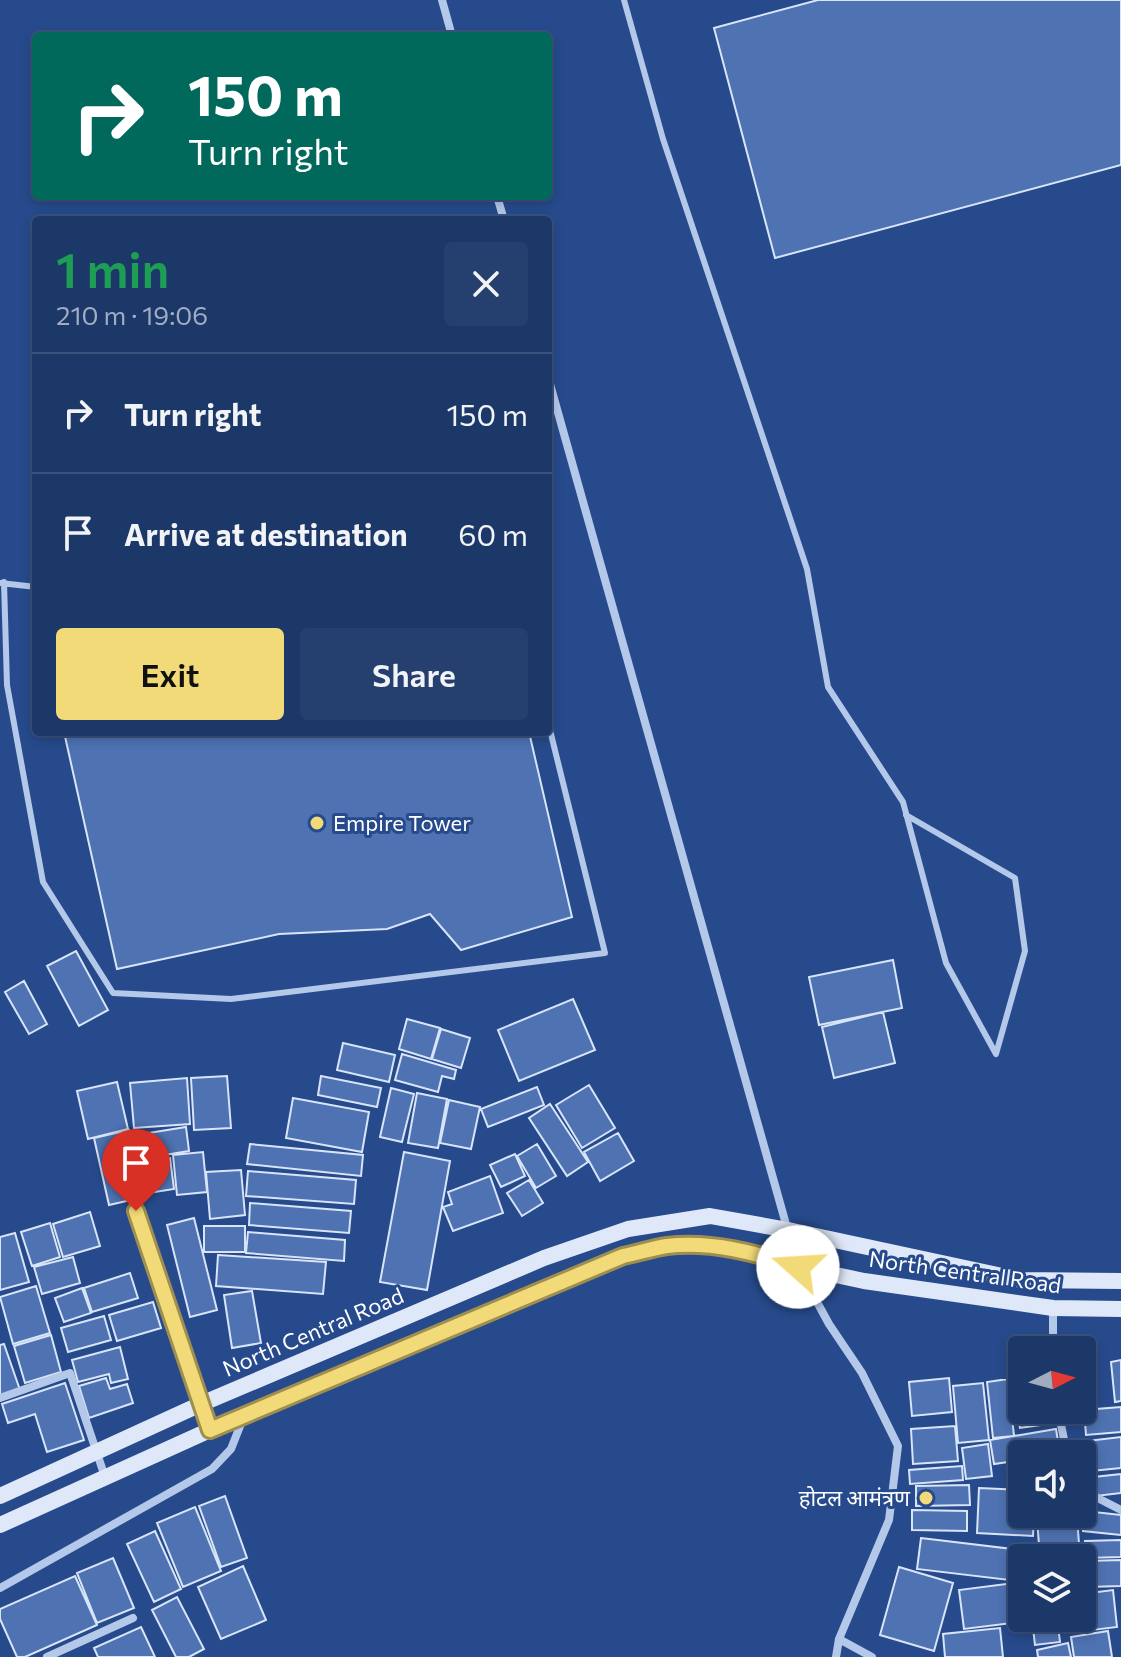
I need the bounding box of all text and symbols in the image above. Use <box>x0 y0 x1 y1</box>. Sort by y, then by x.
text: 150 m <box>188 59 343 128</box>
icon: right <box>56 64 160 168</box>
text: Turn right <box>188 128 349 172</box>
text: 1 min <box>56 239 169 298</box>
button: close <box>444 242 528 326</box>
text: 210 m · 19:06 <box>56 299 208 330</box>
icon: right <box>56 391 100 435</box>
text: Turn right <box>124 395 261 432</box>
text: 150 m <box>446 395 528 432</box>
icon: arrive <box>56 511 100 555</box>
text: Arrive at destination <box>124 515 408 552</box>
text: 60 m <box>458 515 528 552</box>
button: Exit <box>56 628 284 720</box>
button: Share <box>300 628 528 720</box>
place label: Empire Tower <box>333 809 471 836</box>
marker: Empire Tower <box>308 814 326 832</box>
pin <box>102 1129 170 1211</box>
icon: arrive <box>114 1141 158 1185</box>
position arrow <box>756 1225 840 1309</box>
street label: North Central Road <box>867 1245 1063 1298</box>
street label: North Central Road <box>218 1281 407 1382</box>
north arrow <box>1008 1336 1096 1424</box>
map controls <box>1008 1336 1096 1632</box>
button: sound <box>1008 1440 1096 1528</box>
place label: होटल आमंत्रण <box>799 1484 911 1511</box>
marker: होटल आमंत्रण <box>917 1489 935 1507</box>
button: layers <box>1008 1544 1096 1632</box>

